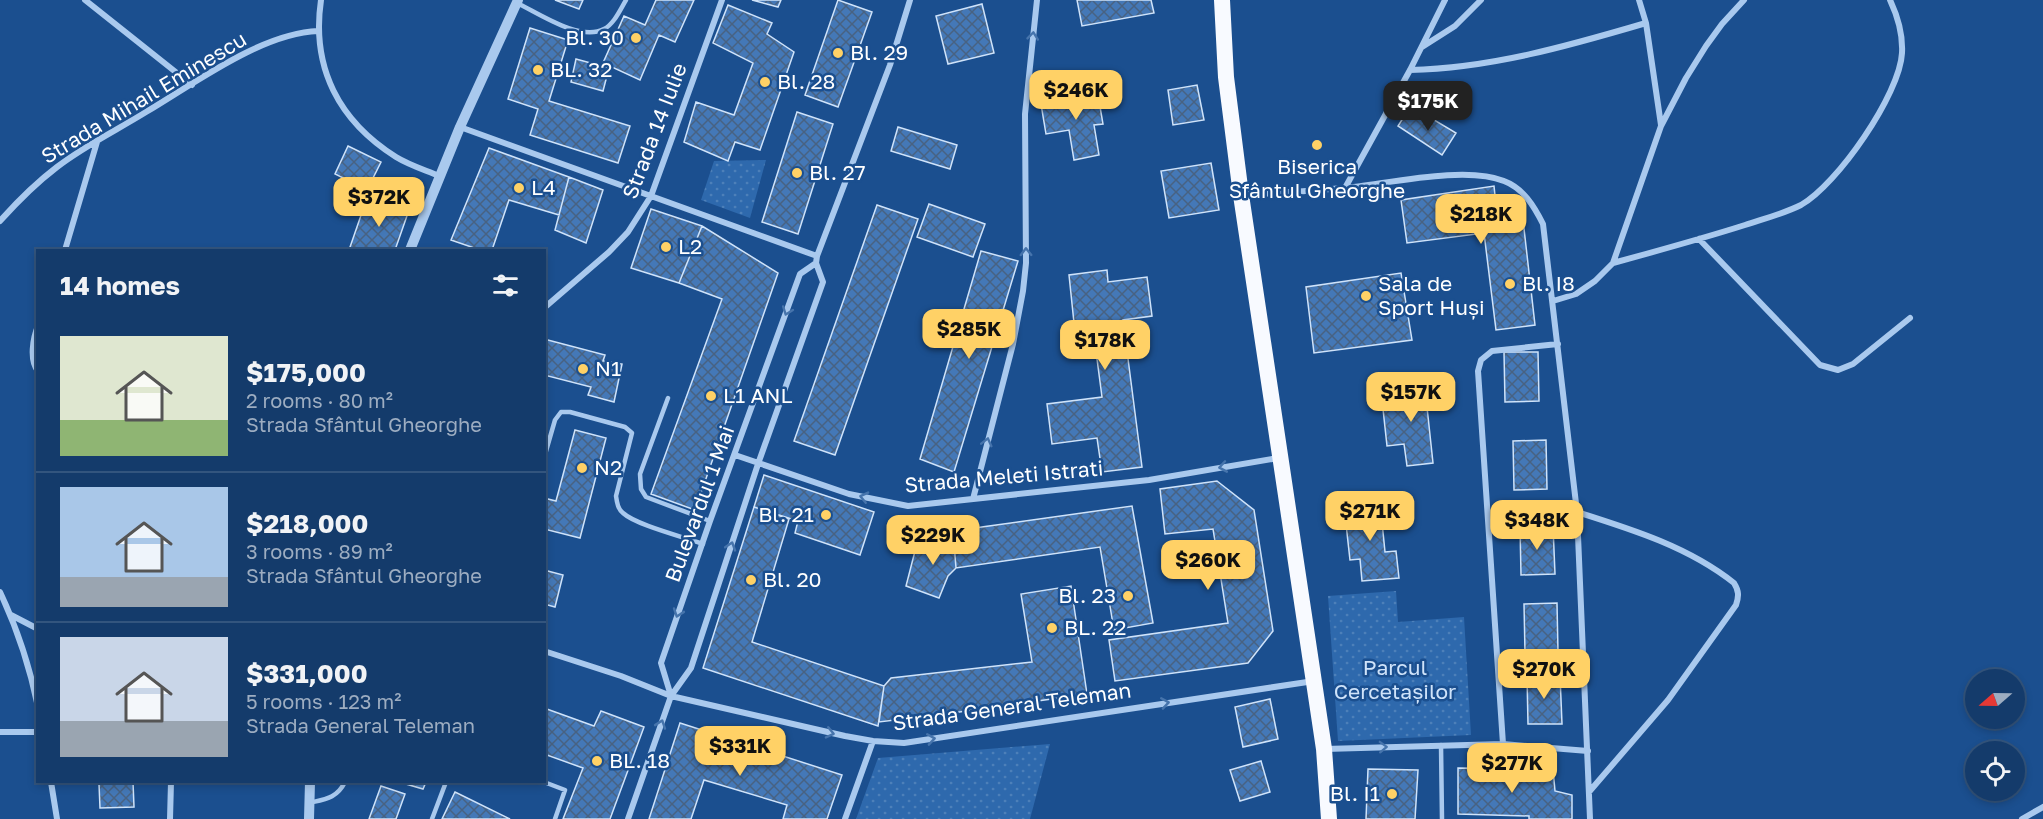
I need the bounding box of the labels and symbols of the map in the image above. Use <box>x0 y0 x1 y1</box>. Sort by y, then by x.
place label: Bl. 30 <box>565 24 624 50</box>
street label: Strada Mihail Eminescu <box>36 26 251 169</box>
marker: Bl. 30 <box>629 31 643 45</box>
one-way arrow <box>1026 32 1039 41</box>
place label: Bl. 29 <box>850 39 908 65</box>
marker: Bl. 29 <box>831 46 845 60</box>
place label: BL. 32 <box>550 56 612 82</box>
street label: Strada 14 Iulie <box>616 59 692 202</box>
marker: BL. 32 <box>531 63 545 77</box>
place label: Bl. 28 <box>777 68 835 94</box>
pin: $246K <box>1034 70 1118 121</box>
marker: Bl. 28 <box>758 75 772 89</box>
pin: $175K <box>1386 81 1470 132</box>
marker: Biserica Sfântul Gheorghe <box>1310 138 1324 152</box>
place label: Biserica Sfântul Gheorghe <box>1229 153 1405 203</box>
place label: Bl. 27 <box>809 159 866 185</box>
marker: Bl. 27 <box>790 166 804 180</box>
place label: L4 <box>531 174 556 200</box>
pin: $372K <box>337 177 421 228</box>
marker: L4 <box>512 181 526 195</box>
pin: $218K <box>1439 194 1523 245</box>
place label: L2 <box>678 233 702 259</box>
marker: L2 <box>659 240 673 254</box>
one-way arrow <box>1020 247 1032 256</box>
place label: Sala de Sport Huși <box>1378 270 1485 320</box>
place label: Bl. I8 <box>1522 270 1575 296</box>
marker: Bl. I8 <box>1503 277 1517 291</box>
marker: Sala de Sport Huși <box>1359 289 1373 303</box>
one-way arrow <box>782 305 794 316</box>
pin: $285K <box>927 309 1011 360</box>
pin: $178K <box>1063 320 1147 371</box>
place label: N1 <box>595 355 621 381</box>
marker: N1 <box>576 362 590 376</box>
pin: $157K <box>1369 372 1453 423</box>
place label: L1 ANL <box>723 382 792 408</box>
marker: L1 ANL <box>704 389 718 403</box>
street label: Bulevardul 1 Mai <box>659 422 739 585</box>
one-way arrow <box>979 437 992 447</box>
place label: N2 <box>594 454 622 480</box>
street label: Strada Meleti Istrati <box>904 454 1104 498</box>
one-way arrow <box>1219 460 1229 473</box>
marker: N2 <box>575 461 589 475</box>
pin: $271K <box>1328 491 1412 542</box>
one-way arrow <box>859 492 869 505</box>
pin: $348K <box>1495 500 1579 551</box>
place label: Bl. 21 <box>758 501 814 527</box>
marker: Bl. 21 <box>819 508 833 522</box>
pin: $229K <box>891 515 975 566</box>
pin: $260K <box>1166 540 1250 591</box>
one-way arrow <box>724 541 737 552</box>
place label: Bl. 20 <box>763 566 822 592</box>
marker: Bl. 20 <box>744 573 758 587</box>
place label: Bl. 23 <box>1058 582 1116 608</box>
marker: Bl. 23 <box>1121 589 1135 603</box>
one-way arrow <box>673 607 686 618</box>
place label: BL. 22 <box>1064 614 1126 640</box>
marker: BL. 22 <box>1045 621 1059 635</box>
pin: $270K <box>1502 649 1586 700</box>
park label: Parcul Cercetașilor <box>1334 654 1456 704</box>
north arrow <box>1965 669 2025 729</box>
street label: Strada General Teleman <box>891 676 1133 736</box>
one-way arrow <box>1161 697 1170 709</box>
one-way arrow <box>653 719 666 730</box>
one-way arrow <box>825 725 835 738</box>
pin: $331K <box>698 726 782 777</box>
one-way arrow <box>926 733 936 745</box>
one-way arrow <box>1378 741 1387 753</box>
pin: $277K <box>1470 743 1554 794</box>
place label: BL. 18 <box>609 747 670 773</box>
marker: BL. 18 <box>590 754 604 768</box>
place label: Bl. I1 <box>1330 780 1380 806</box>
marker: Bl. I1 <box>1385 787 1399 801</box>

